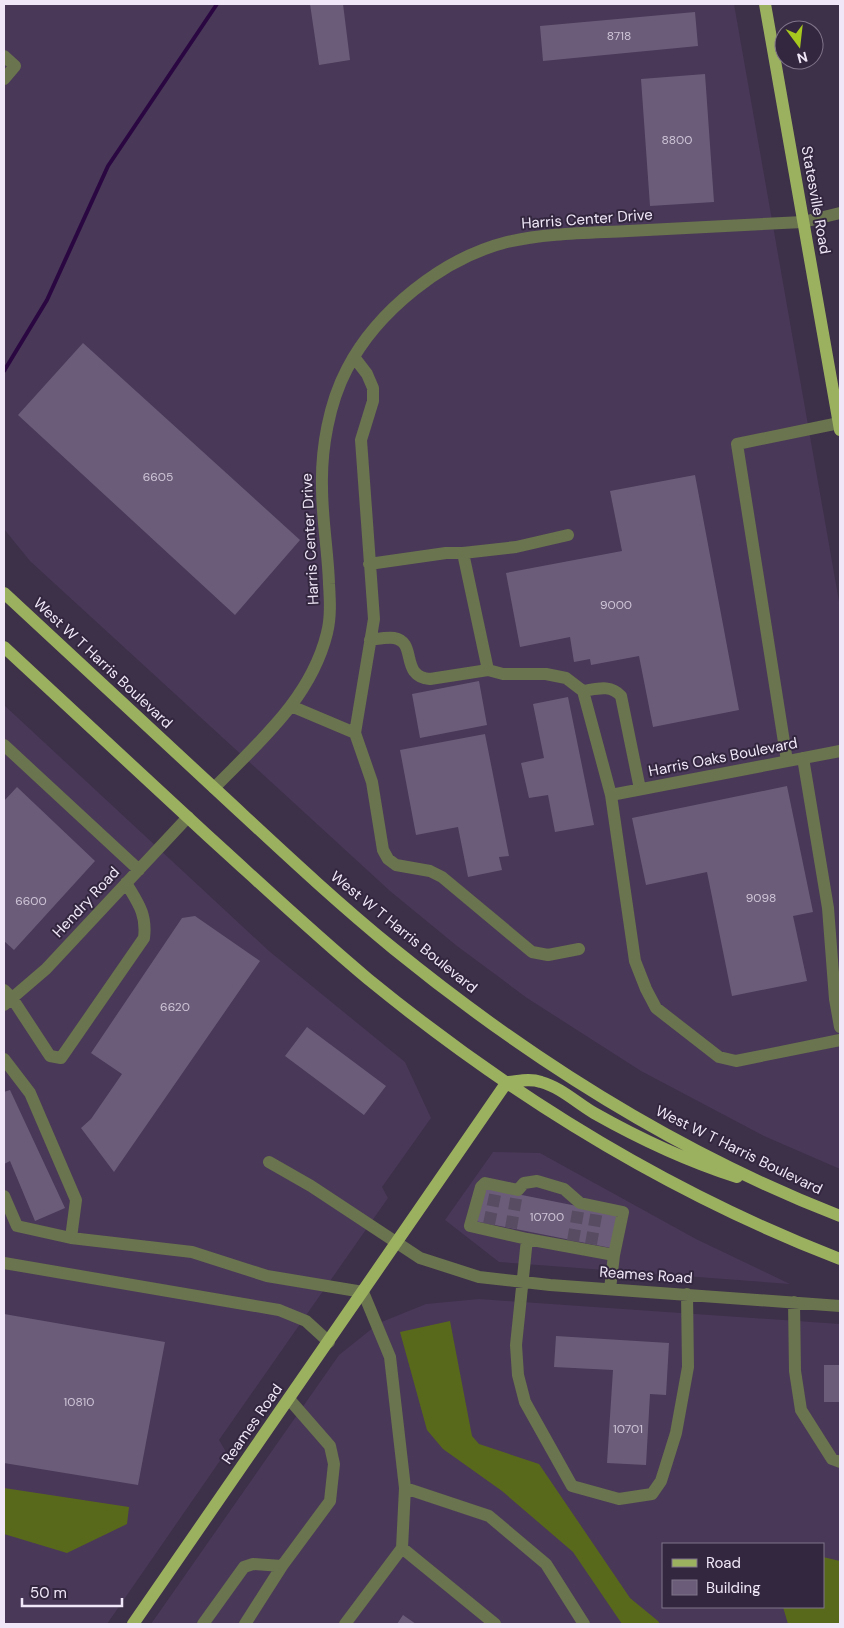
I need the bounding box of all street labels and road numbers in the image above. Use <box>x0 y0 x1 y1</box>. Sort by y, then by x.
street label: Statesville Road <box>797 144 835 256</box>
street label: Harris Center Drive <box>521 204 653 234</box>
street label: Harris Center Drive <box>297 473 323 605</box>
street label: West W T Harris Boulevard <box>29 593 177 733</box>
street label: Harris Oaks Boulevard <box>647 733 799 781</box>
street label: Hendry Road <box>48 862 124 942</box>
street label: West W T Harris Boulevard <box>326 867 482 997</box>
street label: West W T Harris Boulevard <box>652 1101 826 1199</box>
street label: Reames Road <box>599 1262 693 1288</box>
street label: Reames Road <box>217 1380 287 1468</box>

